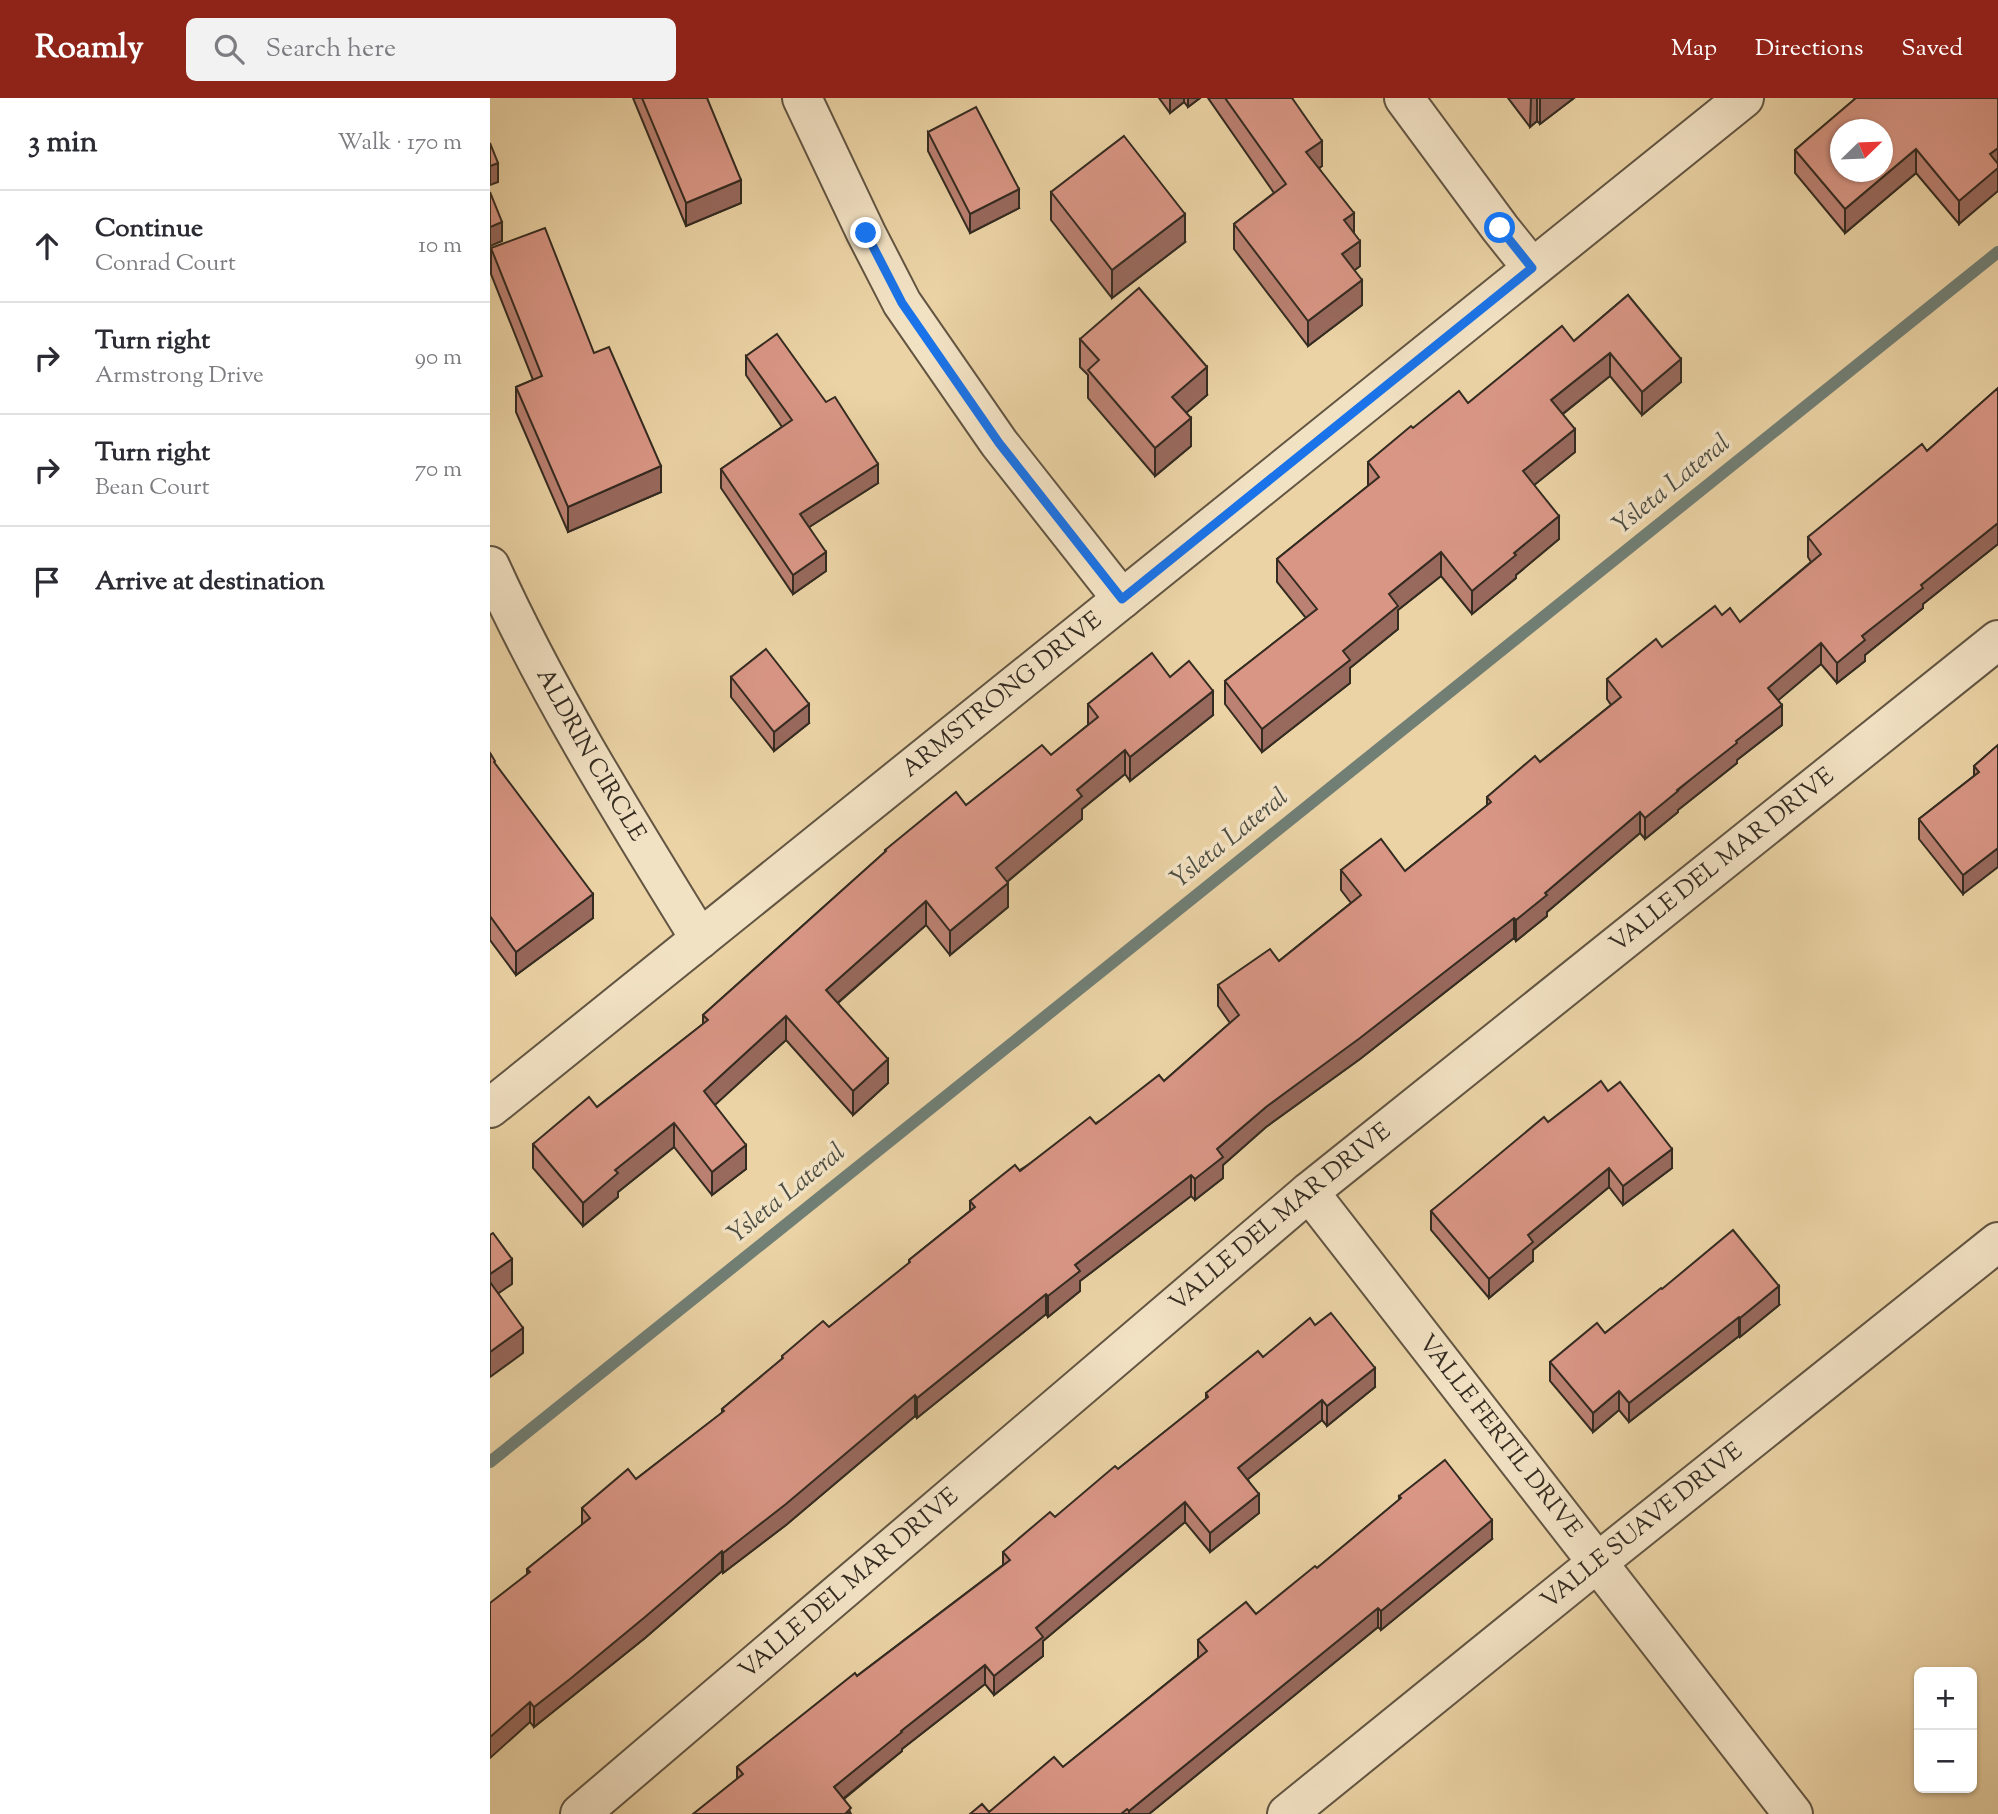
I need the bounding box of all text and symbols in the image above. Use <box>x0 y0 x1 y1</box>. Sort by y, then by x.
search box <box>186 18 676 81</box>
text: Roamly <box>35 25 144 73</box>
icon: search <box>210 30 248 68</box>
text: Search here <box>266 31 396 68</box>
text: Map <box>1671 32 1717 66</box>
text: Directions <box>1755 32 1863 66</box>
text: Saved <box>1901 32 1963 66</box>
north arrow <box>1830 119 1893 182</box>
text: 3 min <box>28 122 98 165</box>
text: Walk · 170 m <box>337 127 462 160</box>
text: Continue <box>95 211 203 248</box>
route start <box>1484 212 1515 243</box>
route end <box>850 217 881 248</box>
icon: ahead <box>28 227 66 265</box>
text: 10 m <box>418 230 462 263</box>
text: Conrad Court <box>95 248 236 281</box>
text: Turn right <box>95 323 210 360</box>
icon: right <box>28 339 66 377</box>
text: 90 m <box>415 342 462 375</box>
text: Armstrong Drive <box>95 360 264 393</box>
water label: Ysleta Lateral <box>1605 426 1739 544</box>
text: Turn right <box>95 435 210 472</box>
icon: right <box>28 451 66 489</box>
text: 70 m <box>415 454 462 487</box>
text: Bean Court <box>95 472 210 505</box>
icon: arrive <box>28 563 66 601</box>
text: Arrive at destination <box>95 564 325 601</box>
street label: ARMSTRONG DRIVE <box>895 604 1110 786</box>
street label: ALDRIN CIRCLE <box>527 663 654 848</box>
street label: VALLE DEL MAR DRIVE <box>1603 760 1842 961</box>
water label: Ysleta Lateral <box>1163 780 1297 898</box>
street label: VALLE DEL MAR DRIVE <box>1163 1115 1399 1320</box>
water label: Ysleta Lateral <box>720 1135 854 1253</box>
street label: VALLE FERTIL DRIVE <box>1409 1328 1590 1546</box>
street label: VALLE SUAVE DRIVE <box>1534 1435 1751 1618</box>
street label: VALLE DEL MAR DRIVE <box>732 1480 967 1688</box>
map controls <box>1914 1667 1977 1793</box>
button: + <box>1914 1667 1977 1730</box>
button: − <box>1914 1730 1977 1793</box>

